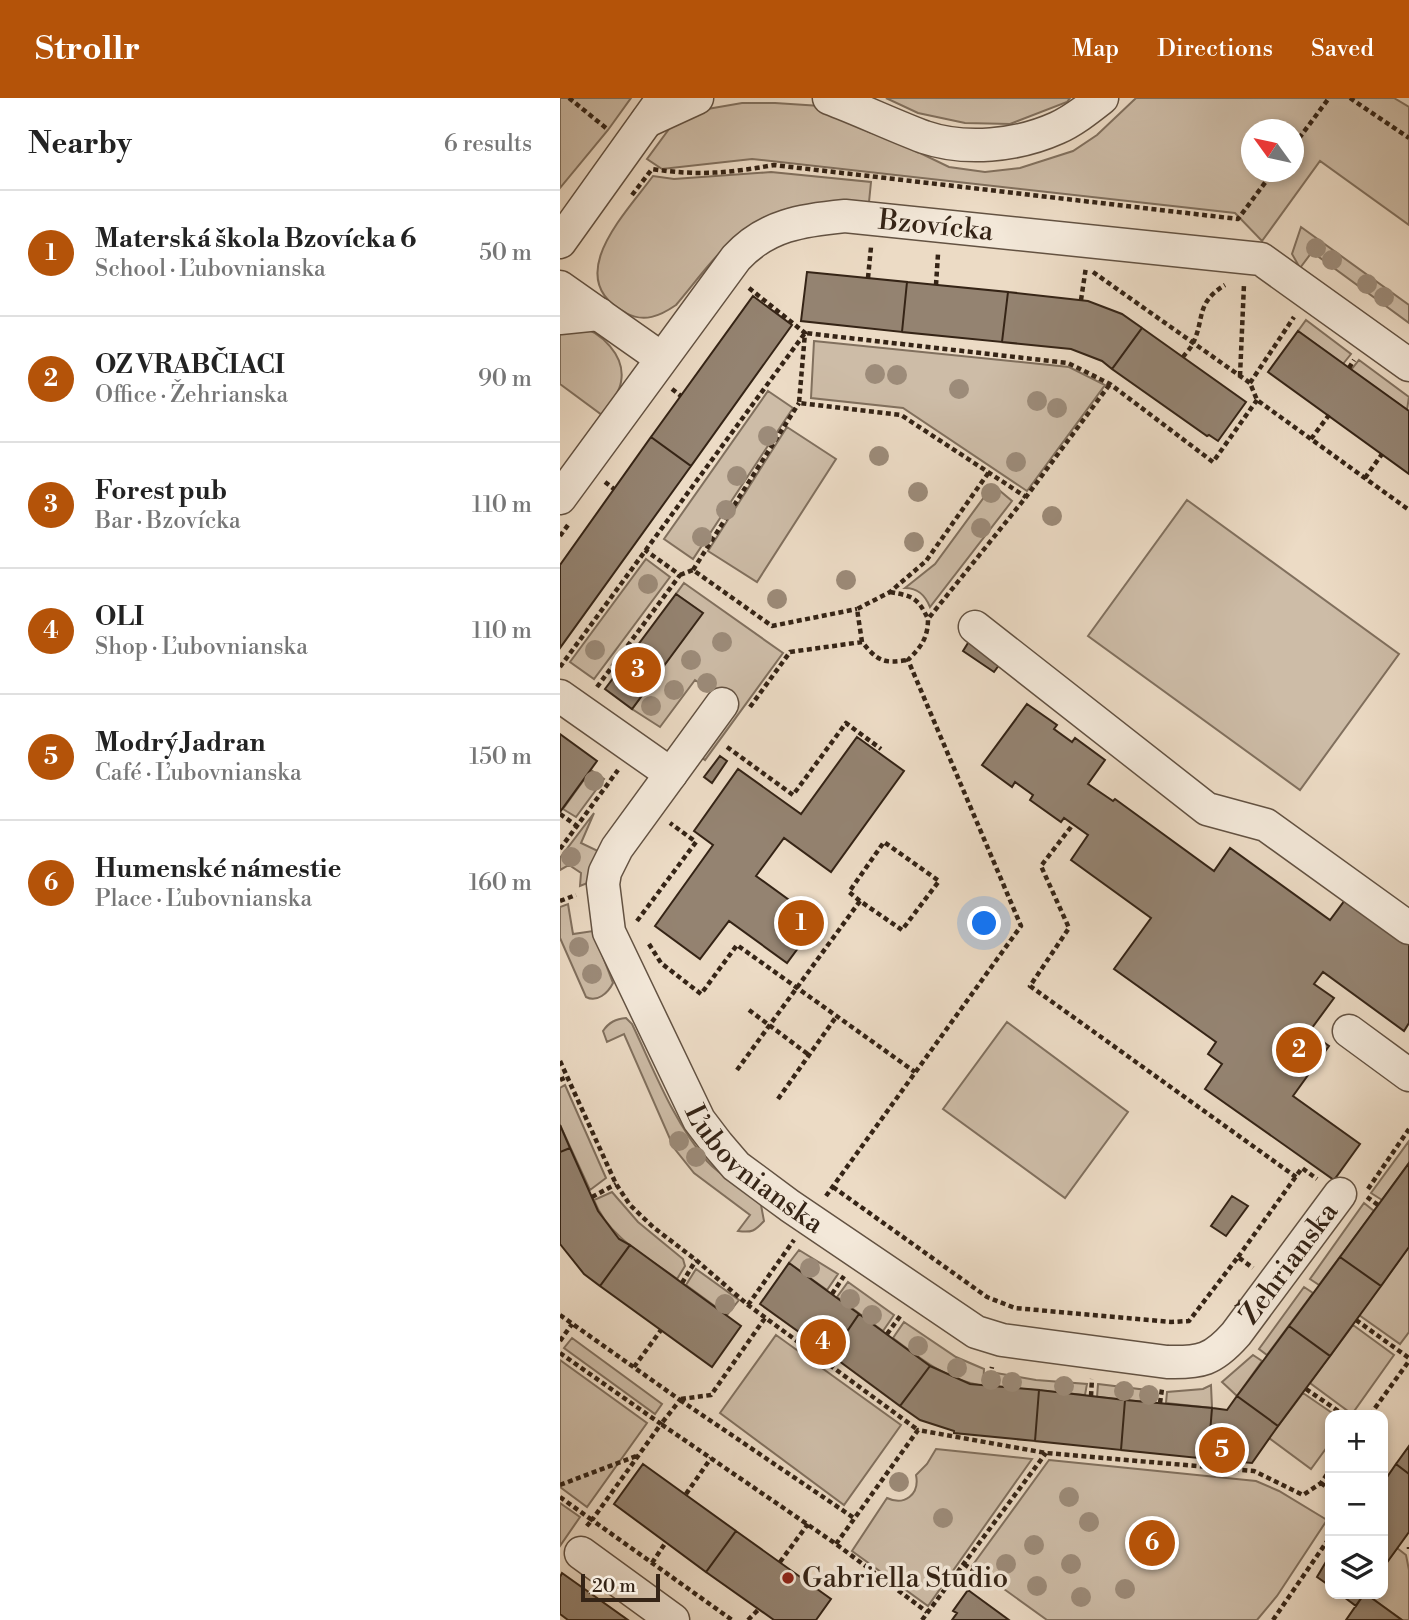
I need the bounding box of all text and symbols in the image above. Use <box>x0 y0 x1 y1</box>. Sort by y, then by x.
text: Strollr <box>35 29 140 70</box>
text: Map <box>1072 34 1119 64</box>
text: Directions <box>1157 34 1273 64</box>
text: Saved <box>1311 34 1374 64</box>
north arrow <box>1241 119 1304 182</box>
text: Nearby <box>28 125 132 163</box>
text: 6 results <box>444 130 532 158</box>
street label: Bzovícka <box>876 202 996 249</box>
text: Materská škola Bzovícka 6 <box>95 223 416 255</box>
text: 1 <box>45 239 57 267</box>
text: 50 m <box>479 239 532 267</box>
text: School · Ľubovnianska <box>95 255 326 283</box>
text: OZ VRABČIACI <box>95 349 285 381</box>
text: 2 <box>44 365 58 393</box>
text: 90 m <box>478 365 532 393</box>
text: Office · Žehrianska <box>95 381 288 409</box>
text: Forest pub <box>95 475 227 507</box>
text: 3 <box>44 491 58 519</box>
text: 110 m <box>472 491 532 519</box>
text: Bar · Bzovícka <box>95 507 241 535</box>
text: OLI <box>95 601 144 633</box>
text: 4 <box>43 617 59 645</box>
text: 110 m <box>472 617 532 645</box>
text: Shop · Ľubovnianska <box>95 633 308 661</box>
pin: 3 <box>615 644 661 696</box>
text: Modrý Jadran <box>95 727 265 759</box>
text: 5 <box>44 743 58 771</box>
text: 150 m <box>469 743 532 771</box>
text: Café · Ľubovnianska <box>95 759 302 787</box>
text: Humenské námestie <box>95 853 342 885</box>
text: 6 <box>44 869 58 897</box>
text: 160 m <box>469 869 532 897</box>
text: Place · Ľubovnianska <box>95 885 312 913</box>
pin: 1 <box>778 897 824 949</box>
your location <box>967 906 1001 940</box>
pin: 2 <box>1276 1024 1322 1076</box>
street label: Ľubovnianska <box>677 1099 831 1242</box>
street label: Žehrianska <box>1230 1194 1346 1331</box>
pin: 4 <box>800 1316 846 1368</box>
map controls <box>1325 1410 1388 1599</box>
button: + <box>1325 1410 1388 1473</box>
pin: 5 <box>1199 1424 1245 1476</box>
button: − <box>1325 1473 1388 1536</box>
pin: 6 <box>1129 1517 1175 1569</box>
button: layers <box>1325 1536 1388 1599</box>
place label: Gabriella Studio <box>802 1561 1008 1596</box>
marker: Gabriella Studio <box>780 1570 796 1586</box>
scale bar <box>581 1571 660 1603</box>
text: 20 m <box>592 1574 636 1598</box>

